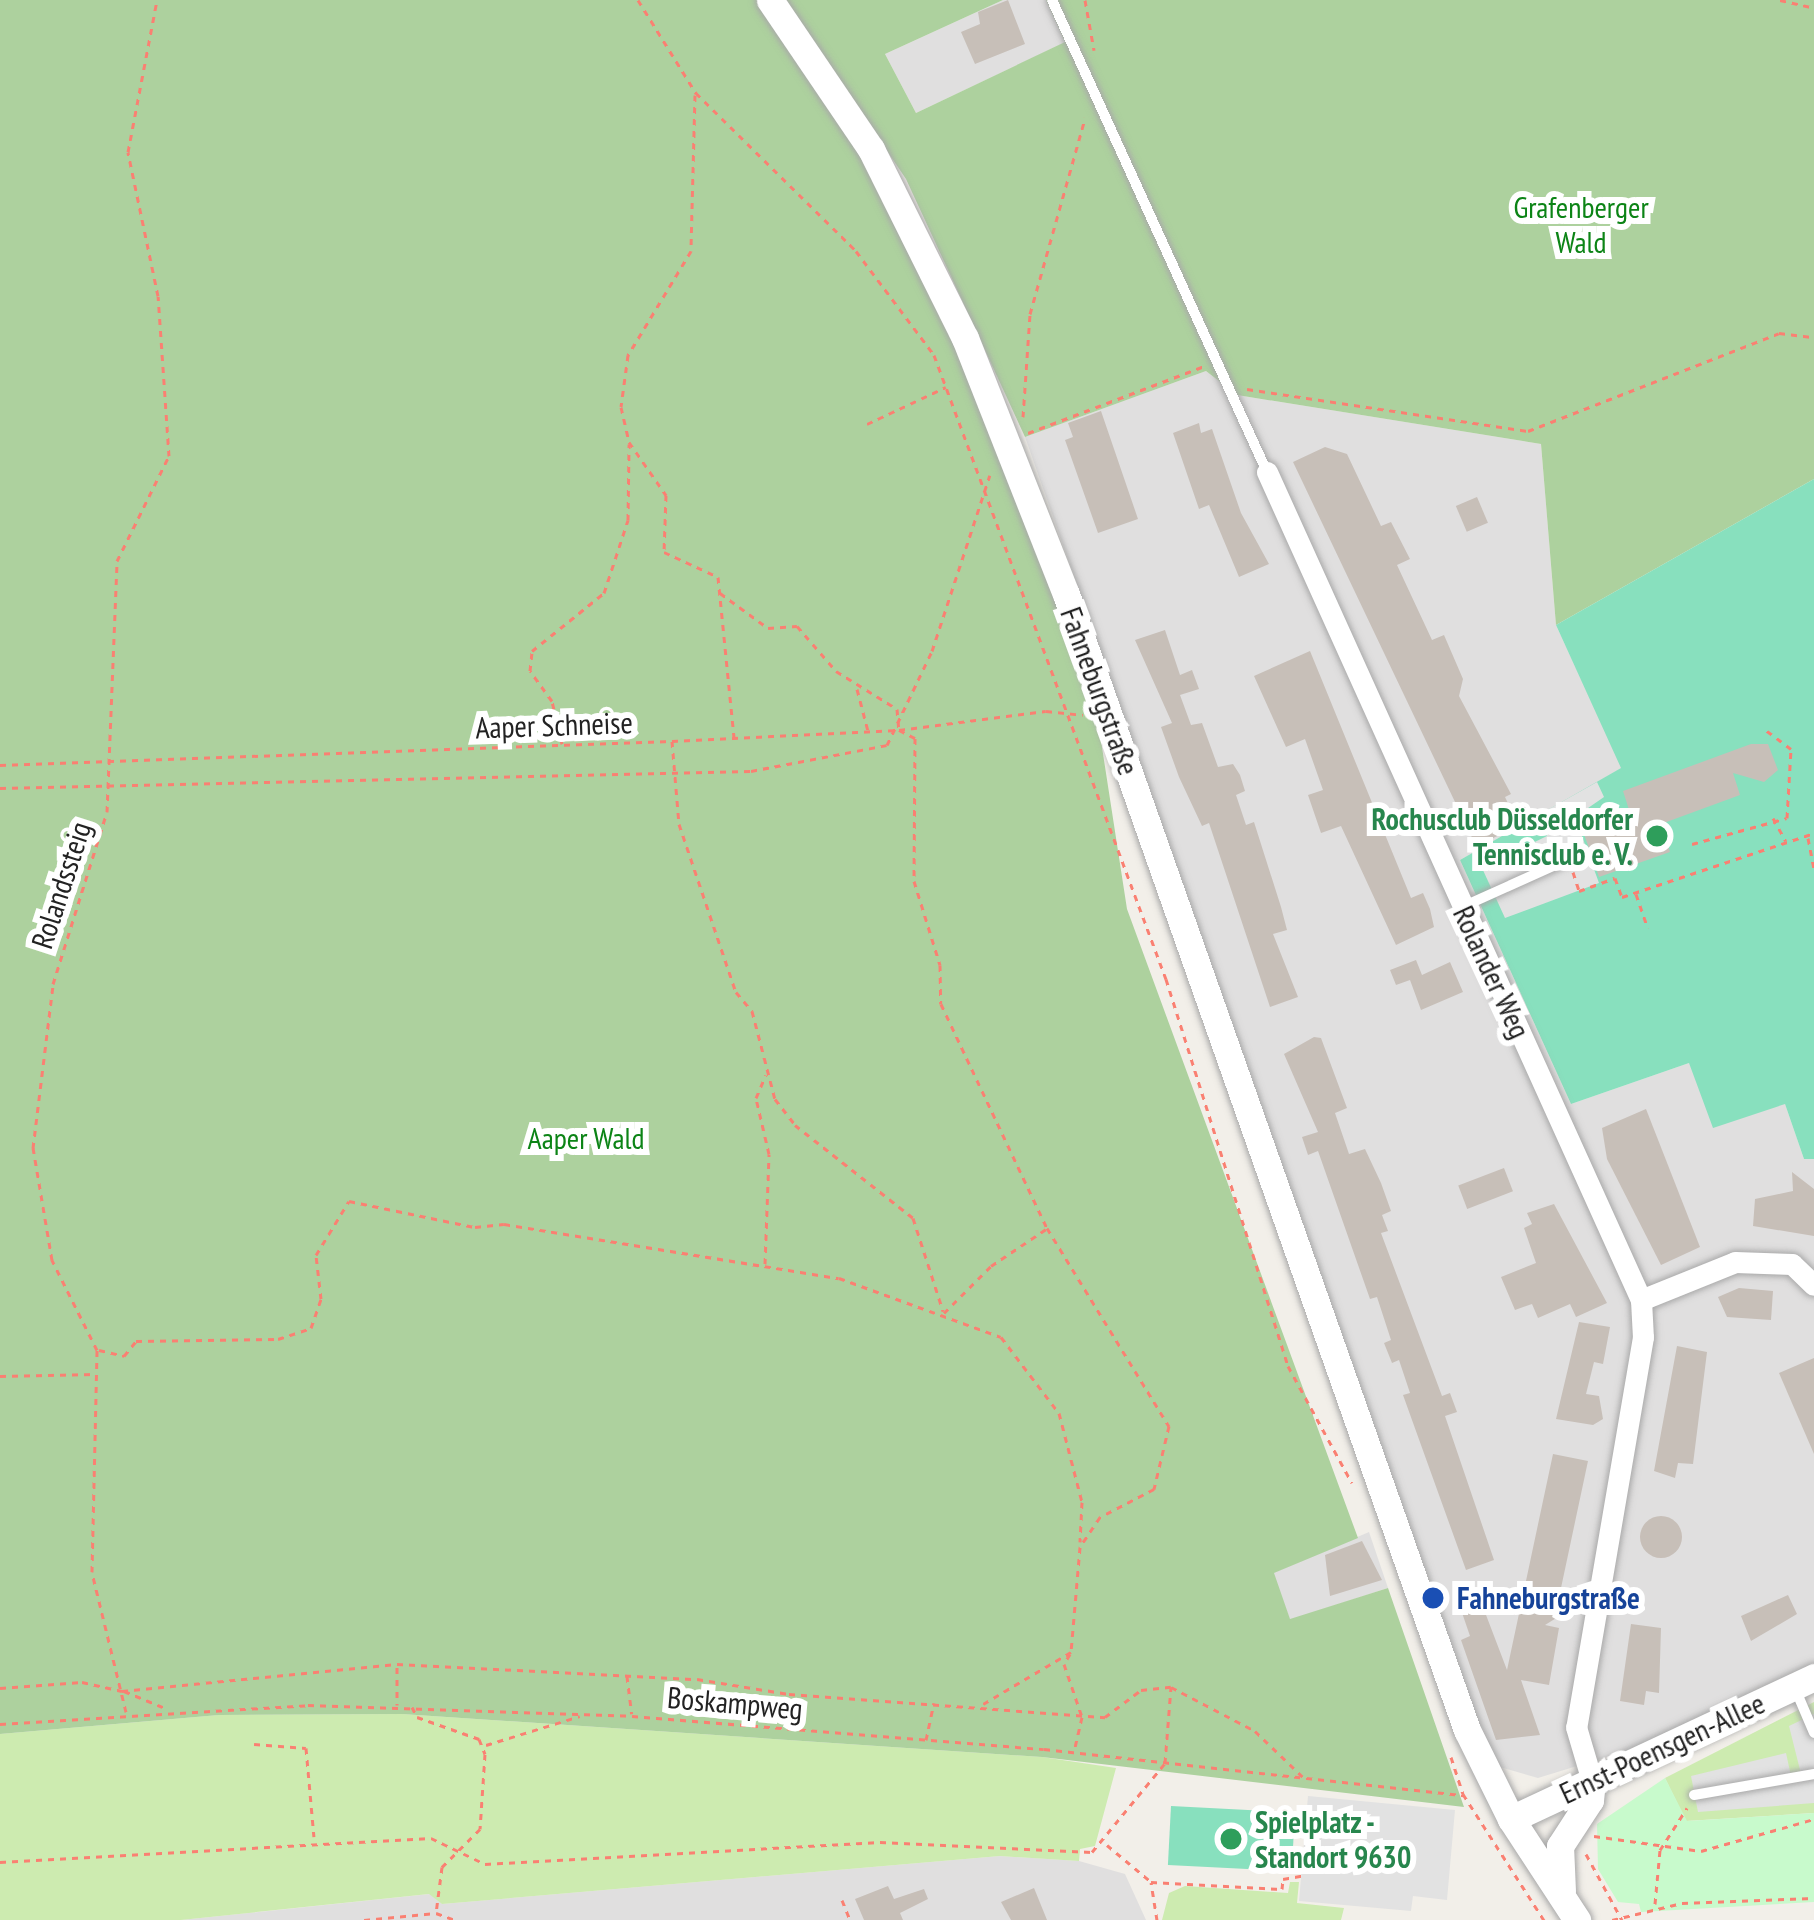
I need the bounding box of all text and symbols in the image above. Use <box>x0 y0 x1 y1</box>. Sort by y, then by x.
park label: Grafenberger Wald <box>1513 189 1649 260</box>
street label: Fahneburgstraße <box>1053 602 1147 780</box>
street label: Aaper Schneise <box>475 704 633 746</box>
place label: Rochusclub Düsseldorfer Tennisclub e. V. <box>1372 801 1633 872</box>
street label: Rolandssteig <box>24 817 98 953</box>
marker: Rochusclub Düsseldorfer Tennisclub e. V. <box>1644 823 1670 849</box>
street label: Rolander Weg <box>1446 900 1538 1044</box>
park label: Aaper Wald <box>527 1120 645 1156</box>
place label: Fahneburgstraße <box>1457 1580 1640 1616</box>
marker: Fahneburgstraße <box>1420 1585 1446 1611</box>
street label: Boskampweg <box>666 1679 804 1727</box>
street label: Ernst-Poensgen-Allee <box>1554 1685 1770 1811</box>
place label: Spielplatz - Standort 9630 <box>1255 1804 1411 1874</box>
marker: Spielplatz - Standort 9630 <box>1218 1826 1244 1852</box>

